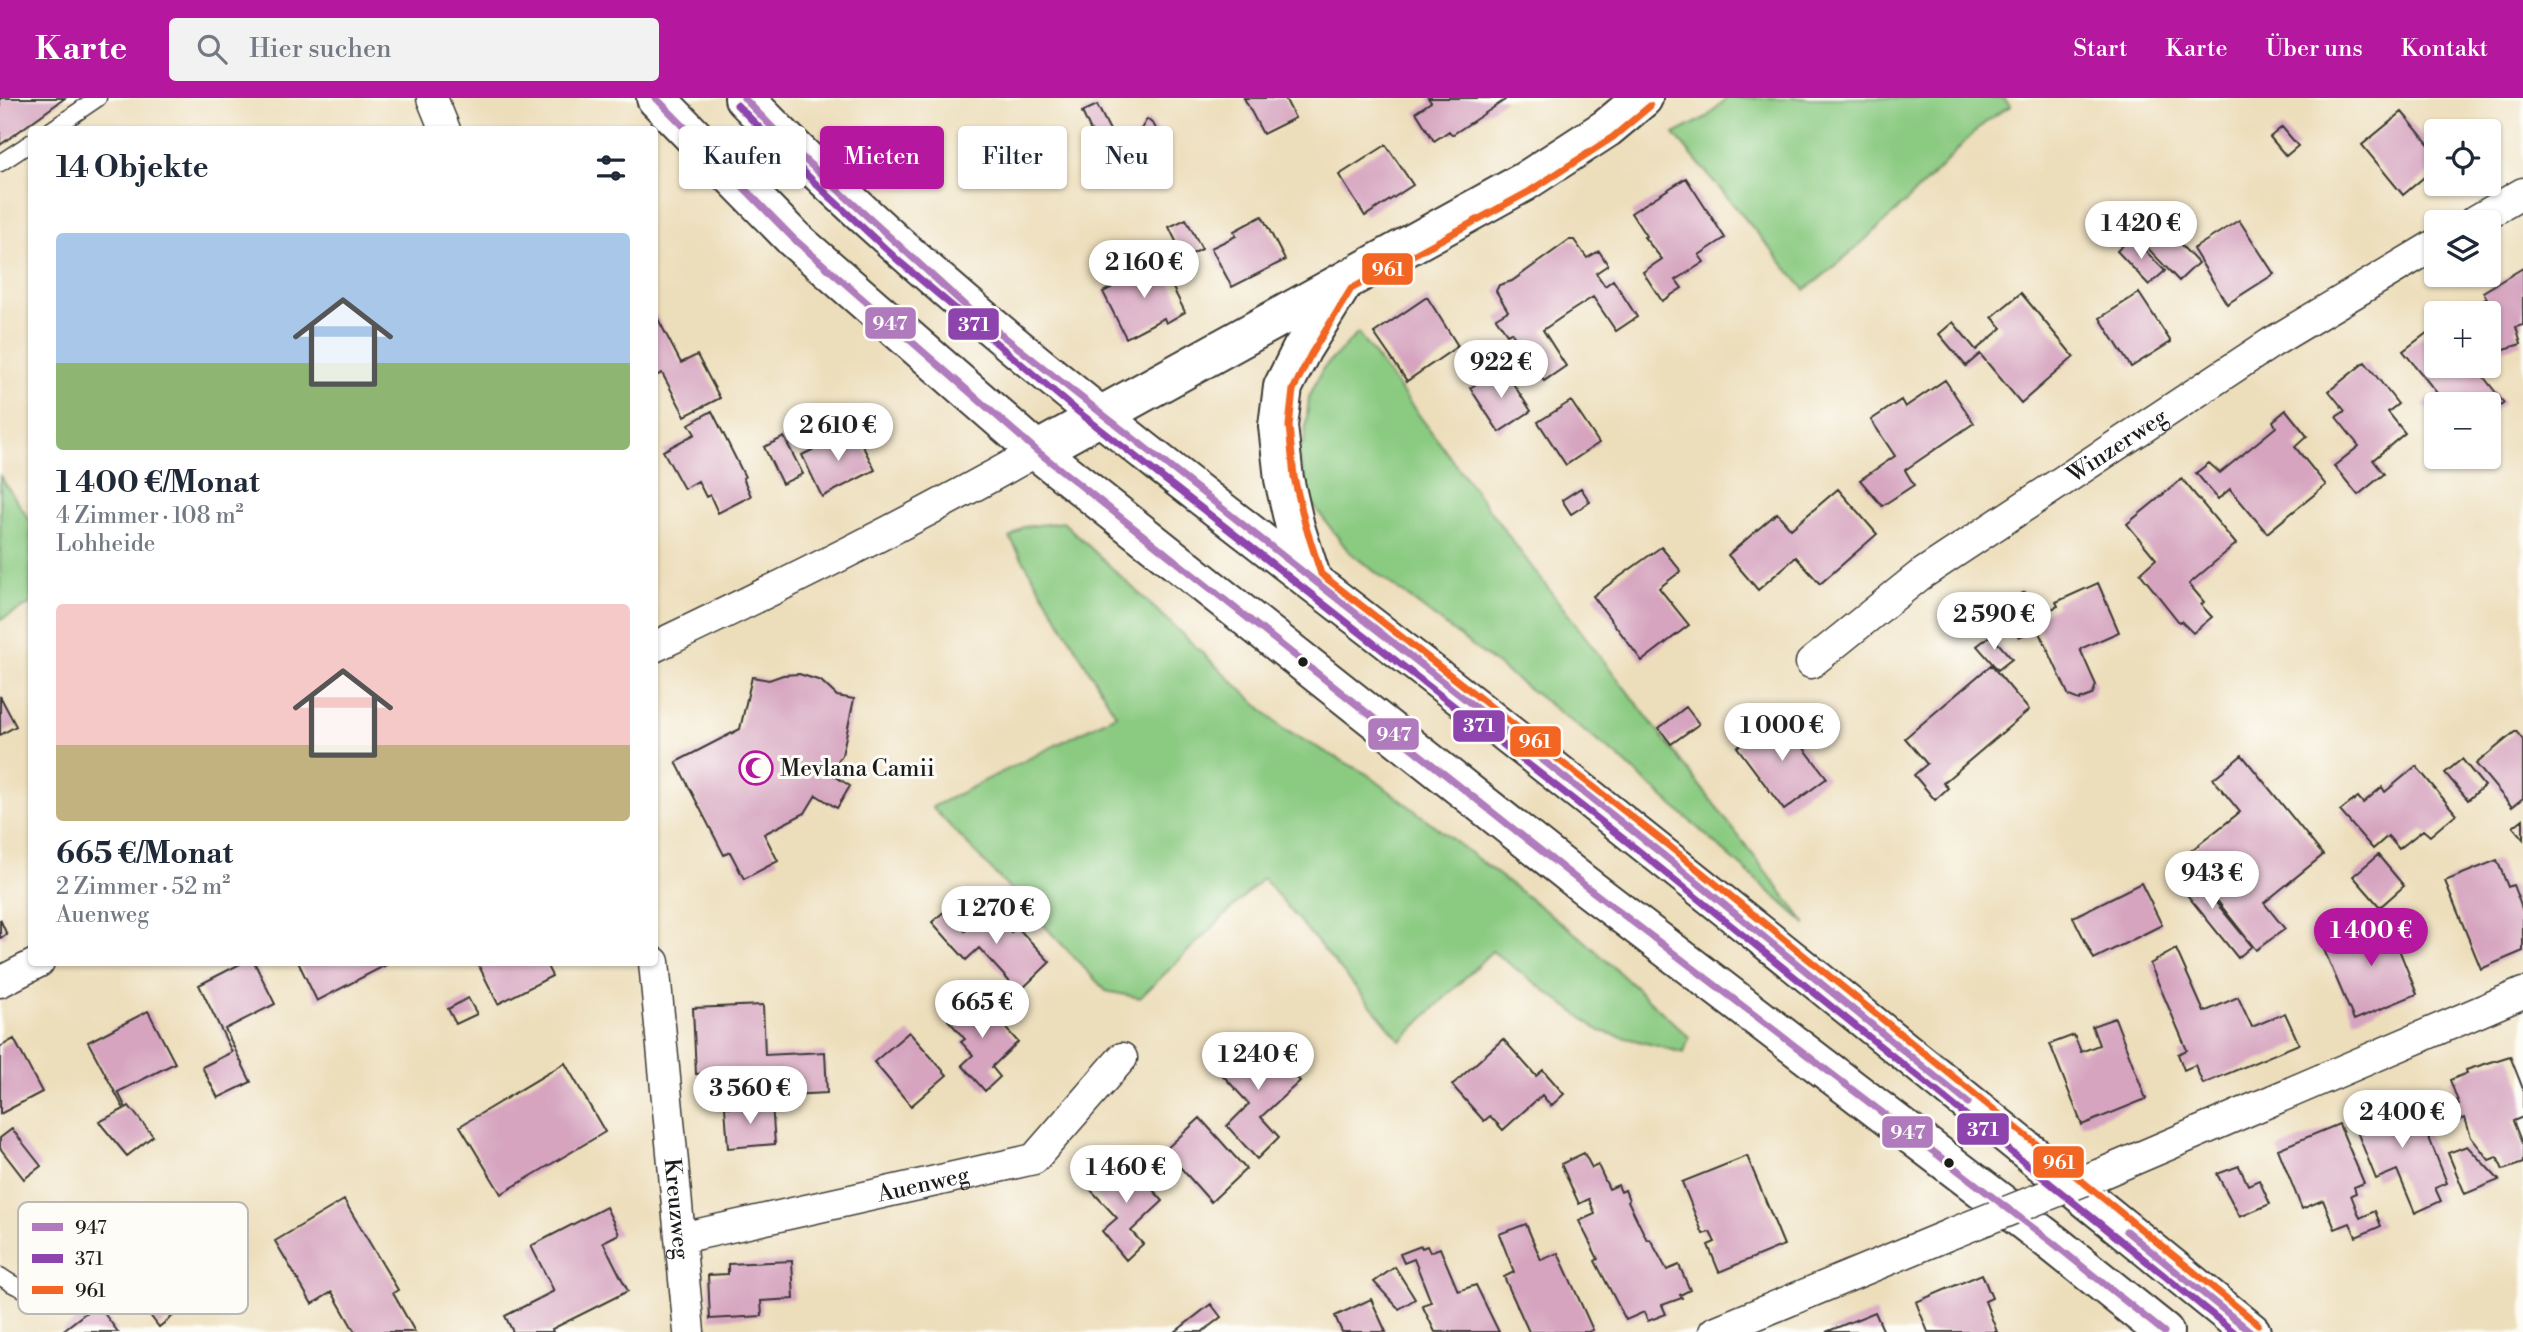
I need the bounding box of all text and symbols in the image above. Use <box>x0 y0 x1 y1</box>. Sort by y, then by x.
search box <box>169 18 659 81</box>
text: Karte <box>35 29 127 70</box>
icon: search <box>193 30 231 68</box>
text: Hier suchen <box>249 33 392 65</box>
text: Start <box>2073 34 2127 64</box>
text: Karte <box>2165 34 2228 64</box>
text: Über uns <box>2266 34 2363 64</box>
text: Kontakt <box>2401 34 2488 64</box>
map controls <box>2424 119 2501 469</box>
button: locate <box>2424 119 2501 196</box>
chip: Kaufen <box>679 126 806 189</box>
chip: Mieten <box>820 126 944 189</box>
chip: Filter <box>958 126 1067 189</box>
chip: Neu <box>1081 126 1173 189</box>
text: 14 Objekte <box>56 149 209 187</box>
icon: filters <box>592 149 630 187</box>
pin: 1 420 € <box>2076 202 2206 261</box>
text: 1 420 € <box>2101 210 2181 238</box>
button: layers <box>2424 210 2501 287</box>
pin: 2 160 € <box>1079 240 1209 300</box>
text: 2 160 € <box>1105 249 1183 277</box>
line badge: 961 <box>1361 252 1414 286</box>
text: 961 <box>1372 258 1404 282</box>
icon: home <box>280 279 406 405</box>
button: + <box>2424 301 2501 378</box>
line badge: 947 <box>864 306 917 340</box>
line badge: 371 <box>947 307 1000 341</box>
text: 947 <box>873 312 907 336</box>
text: 371 <box>958 313 990 337</box>
pin: 922 € <box>1452 341 1550 400</box>
text: 922 € <box>1470 349 1532 377</box>
button: − <box>2424 392 2501 469</box>
street label: Winzerweg <box>2061 403 2173 490</box>
pin: 2 610 € <box>773 404 903 463</box>
text: 2 610 € <box>799 412 877 440</box>
text: 1 400 €/Monat <box>56 464 260 502</box>
text: 4 Zimmer · 108 m² <box>56 502 244 530</box>
text: Lohheide <box>56 530 155 558</box>
pin: 2 590 € <box>1929 592 2059 652</box>
text: 2 590 € <box>1953 601 2035 629</box>
icon: home <box>280 650 406 776</box>
unlabelled marker <box>1296 655 1310 669</box>
pin: 1 000 € <box>1717 704 1847 763</box>
line badge: 371 <box>1452 709 1506 743</box>
text: 1 000 € <box>1740 712 1824 740</box>
text: 371 <box>1463 714 1495 738</box>
line badge: 947 <box>1367 717 1420 751</box>
text: 947 <box>1377 723 1411 747</box>
line badge: 961 <box>1509 725 1562 758</box>
text: 961 <box>1519 730 1551 754</box>
mosque icon: Mevlana Camii <box>737 749 775 787</box>
place label: Mevlana Camii <box>780 755 935 783</box>
text: 665 €/Monat <box>56 835 233 873</box>
pin: 943 € <box>2163 852 2261 911</box>
text: 943 € <box>2181 860 2243 888</box>
text: 2 Zimmer · 52 m² <box>56 873 230 901</box>
pin: 1 270 € <box>931 886 1061 946</box>
text: 1 270 € <box>957 895 1035 923</box>
text: Auenweg <box>56 901 149 929</box>
pin: 1 400 € <box>2306 908 2436 968</box>
text: 1 400 € <box>2330 917 2412 945</box>
pin: 665 € <box>933 981 1031 1040</box>
text: 665 € <box>951 989 1013 1017</box>
pin: 1 240 € <box>1193 1032 1323 1092</box>
text: 1 240 € <box>1218 1041 1298 1069</box>
pin: 3 560 € <box>685 1066 815 1126</box>
text: 3 560 € <box>709 1075 791 1103</box>
pin: 2 400 € <box>2337 1090 2467 1150</box>
text: 2 400 € <box>2359 1099 2445 1127</box>
line badge: 371 <box>1956 1112 2010 1146</box>
line badge: 947 <box>1881 1115 1934 1149</box>
text: 371 <box>1967 1118 1999 1142</box>
text: 947 <box>1891 1121 1925 1145</box>
line badge: 961 <box>2032 1145 2085 1179</box>
pin: 1 460 € <box>1061 1146 1191 1205</box>
text: 961 <box>2043 1151 2075 1175</box>
text: 1 460 € <box>1086 1154 1166 1182</box>
unlabelled marker <box>1942 1156 1956 1170</box>
street label: Kreuzweg <box>658 1157 695 1261</box>
street label: Auenweg <box>874 1161 972 1209</box>
legend <box>18 1202 248 1314</box>
text: 947 <box>75 1216 107 1240</box>
text: 371 <box>75 1247 104 1271</box>
text: 961 <box>75 1279 106 1303</box>

